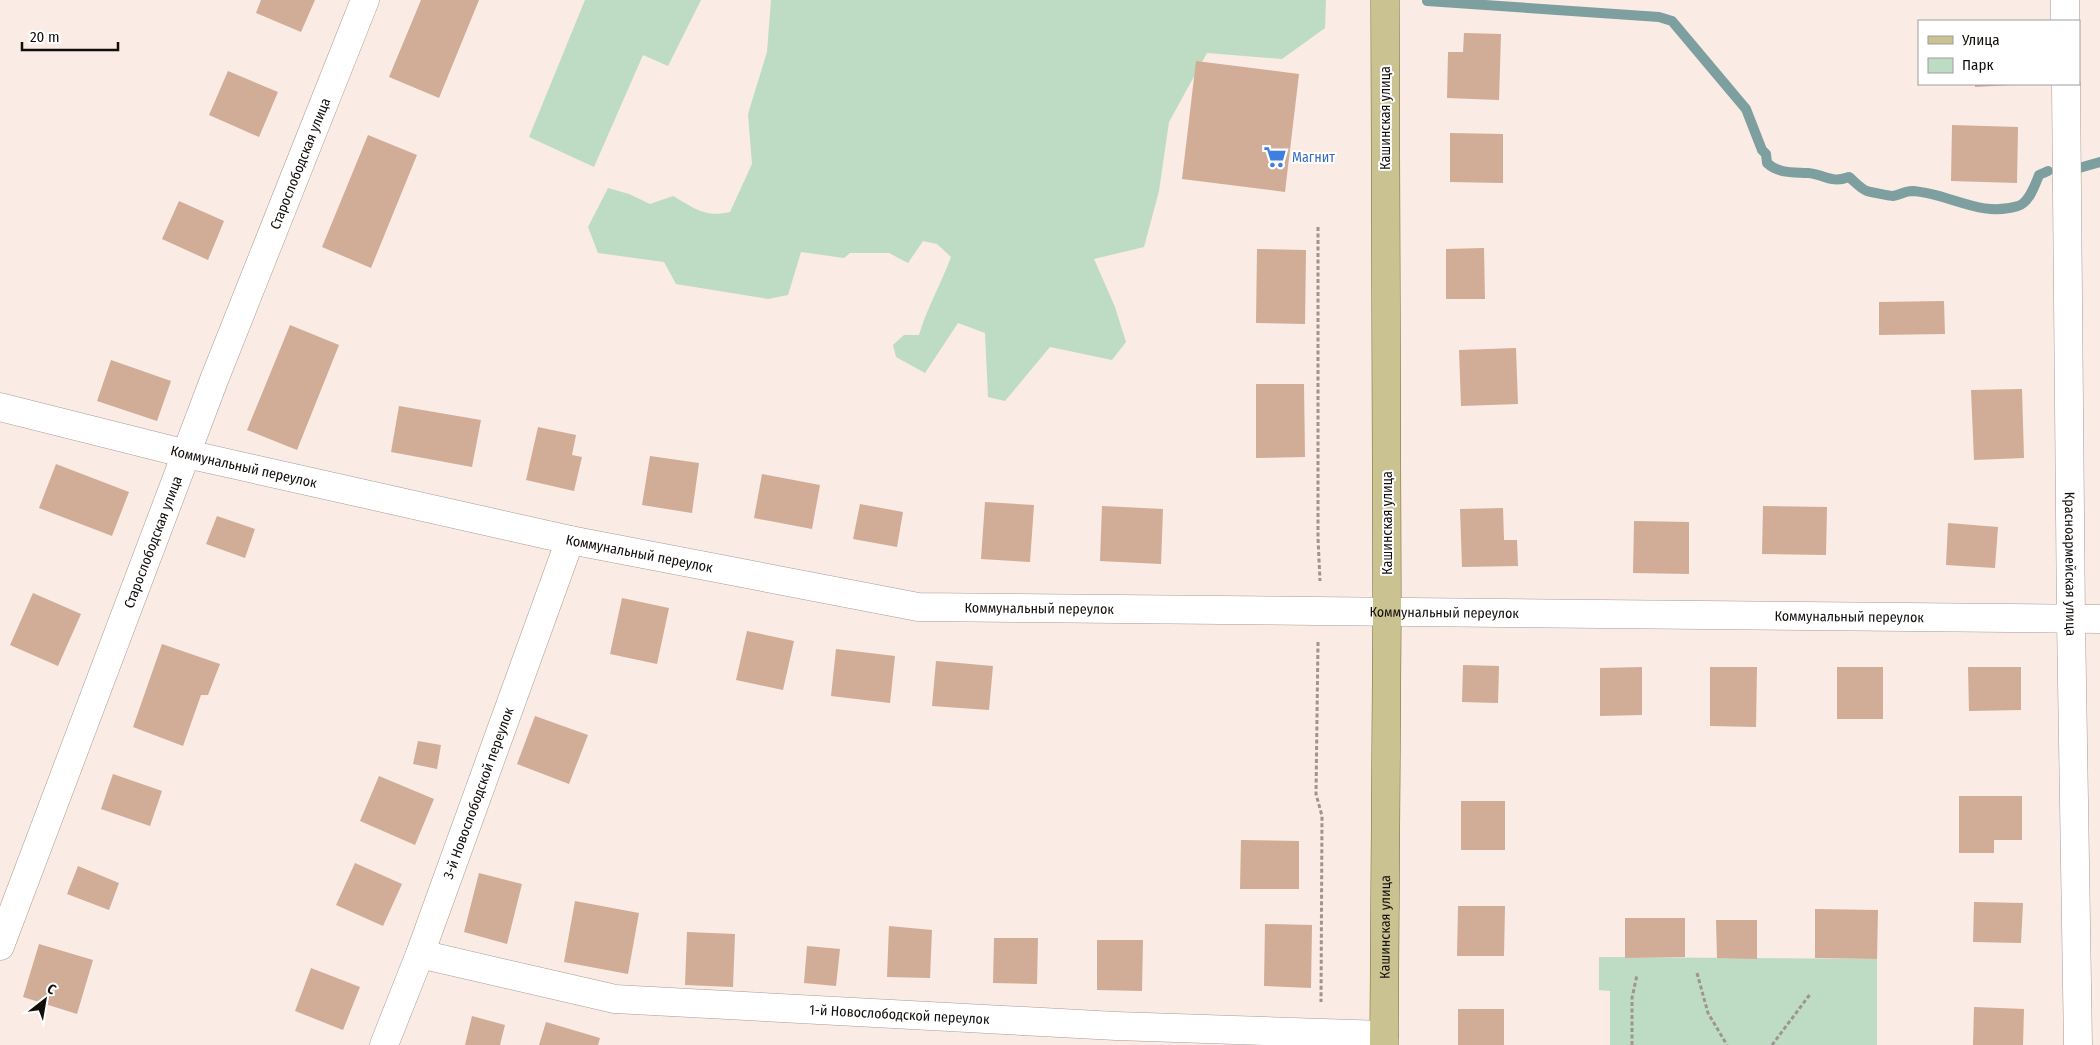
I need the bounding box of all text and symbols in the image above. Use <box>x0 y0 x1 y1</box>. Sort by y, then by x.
scale bar <box>22 20 119 52</box>
legend <box>1918 20 2080 85</box>
text: 20 m <box>30 28 60 46</box>
text: Улица <box>1961 31 2000 49</box>
text: Парк <box>1962 56 1993 74</box>
street label: Кашинская улица <box>1377 66 1394 170</box>
street label: Старослободская улица <box>267 95 334 232</box>
supermarket icon: Магнит <box>1262 144 1288 170</box>
place label: Магнит <box>1292 149 1335 166</box>
street label: Коммунальный переулок <box>169 442 319 492</box>
street label: Кашинская улица <box>1379 471 1396 575</box>
street label: Старослободская улица <box>121 473 186 611</box>
street label: Красноармейская улица <box>2061 492 2079 636</box>
street label: Коммунальный переулок <box>564 531 715 576</box>
street label: Коммунальный переулок <box>964 599 1114 618</box>
street label: Коммунальный переулок <box>1369 604 1519 622</box>
street label: Коммунальный переулок <box>1774 608 1924 626</box>
street label: 3-й Новослободской переулок <box>440 705 518 881</box>
street label: Кашинская улица <box>1376 875 1394 979</box>
north arrow <box>20 975 70 1025</box>
text: С <box>44 980 60 999</box>
street label: 1-й Новослободской переулок <box>809 1001 990 1028</box>

